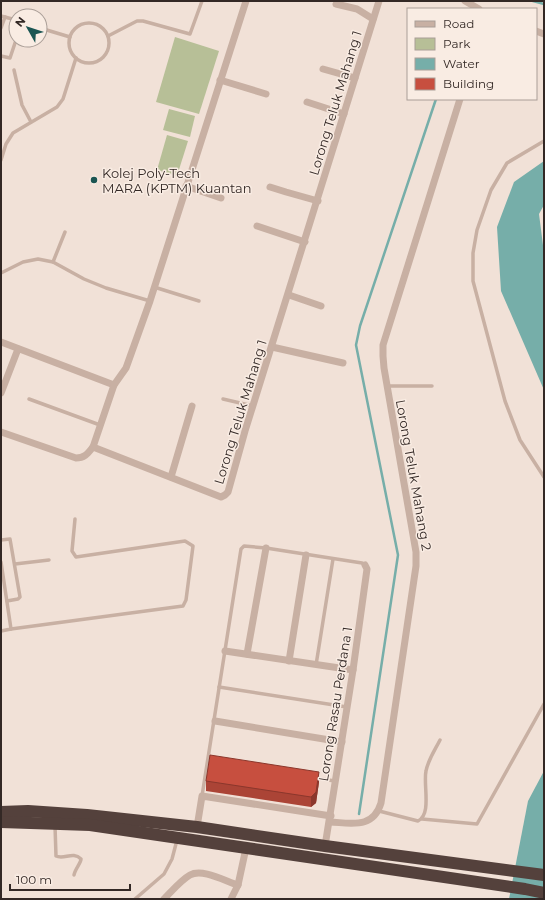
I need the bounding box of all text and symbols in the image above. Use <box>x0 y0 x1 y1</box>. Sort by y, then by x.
north arrow <box>8 8 48 48</box>
legend <box>407 8 537 100</box>
text: N <box>12 14 28 30</box>
text: Road <box>443 16 474 31</box>
street label: Lorong Teluk Mahang 1 <box>305 29 365 177</box>
text: Park <box>443 36 471 51</box>
text: Water <box>443 56 480 71</box>
text: Building <box>443 76 494 91</box>
place label: Kolej Poly-Tech MARA (KPTM) Kuantan <box>102 165 251 196</box>
marker: Kolej Poly-Tech MARA (KPTM) Kuantan <box>89 175 99 185</box>
street label: Lorong Teluk Mahang 1 <box>210 338 270 486</box>
street label: Lorong Teluk Mahang 2 <box>393 398 435 552</box>
street label: Lorong Rasau Perdana 1 <box>315 626 355 782</box>
scale bar <box>10 866 130 892</box>
text: 100 m <box>16 872 52 887</box>

